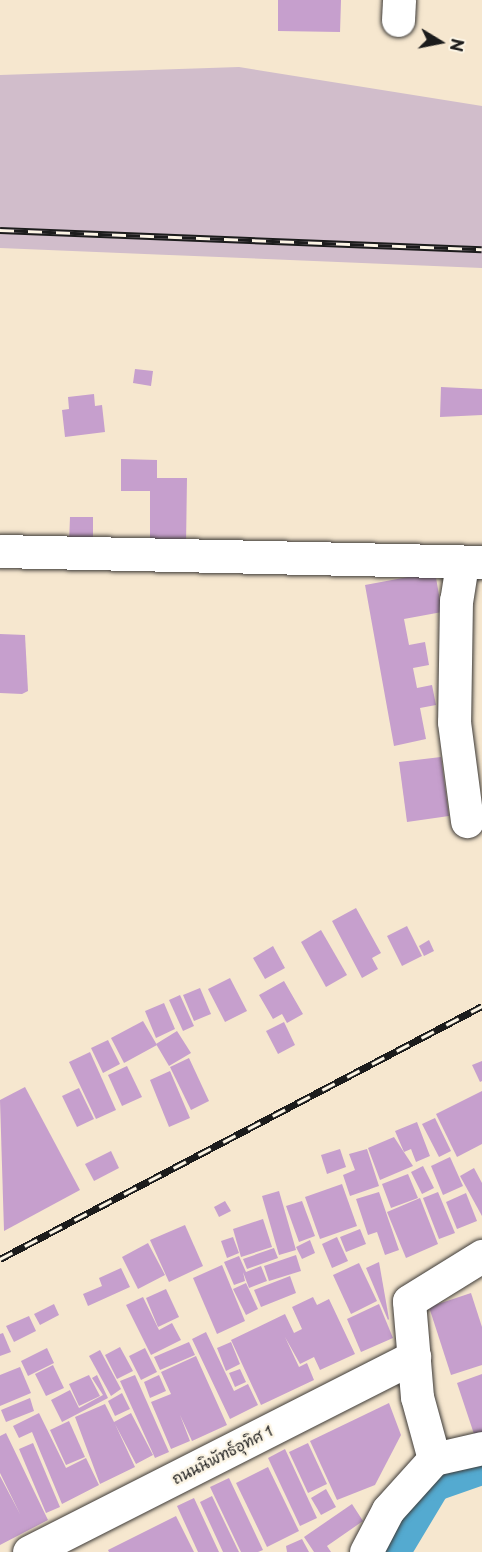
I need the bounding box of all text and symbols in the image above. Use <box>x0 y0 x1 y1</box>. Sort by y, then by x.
north arrow <box>410 12 470 72</box>
text: N <box>445 37 471 53</box>
street label: ถนนนิพัทธ์อุทิศ 1 <box>169 1421 275 1487</box>

